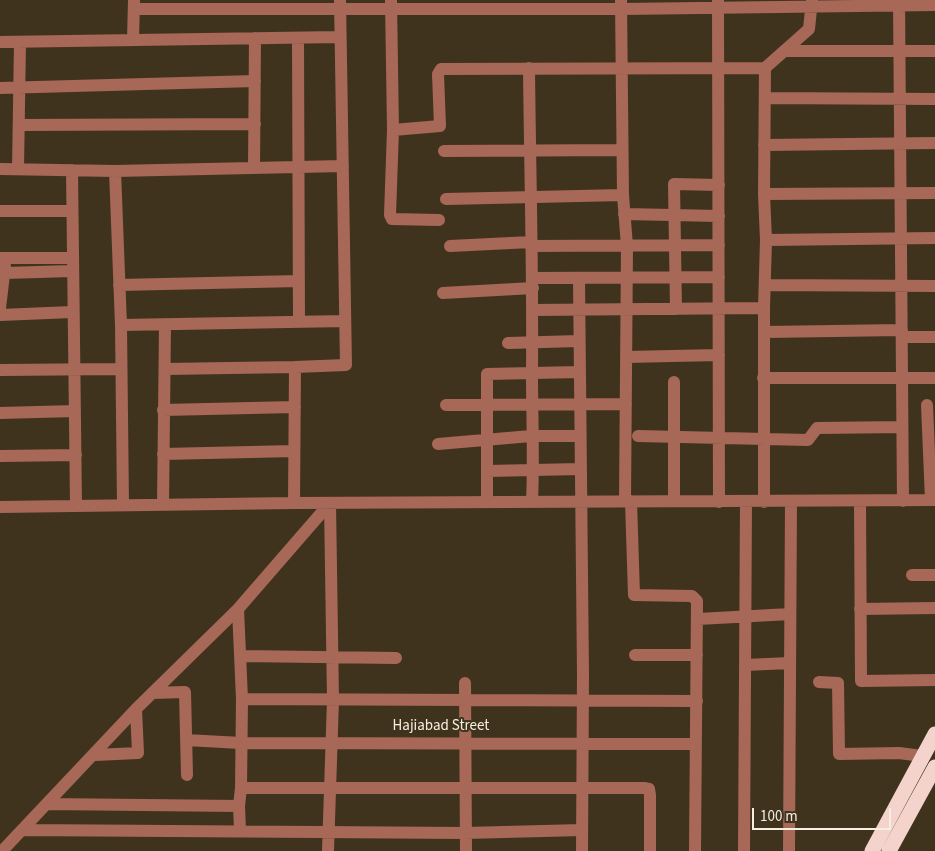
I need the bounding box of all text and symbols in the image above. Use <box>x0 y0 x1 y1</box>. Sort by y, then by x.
street label: Hajiabad Street <box>393 718 489 736</box>
scale bar <box>755 798 894 830</box>
text: 100 m <box>760 806 798 827</box>

